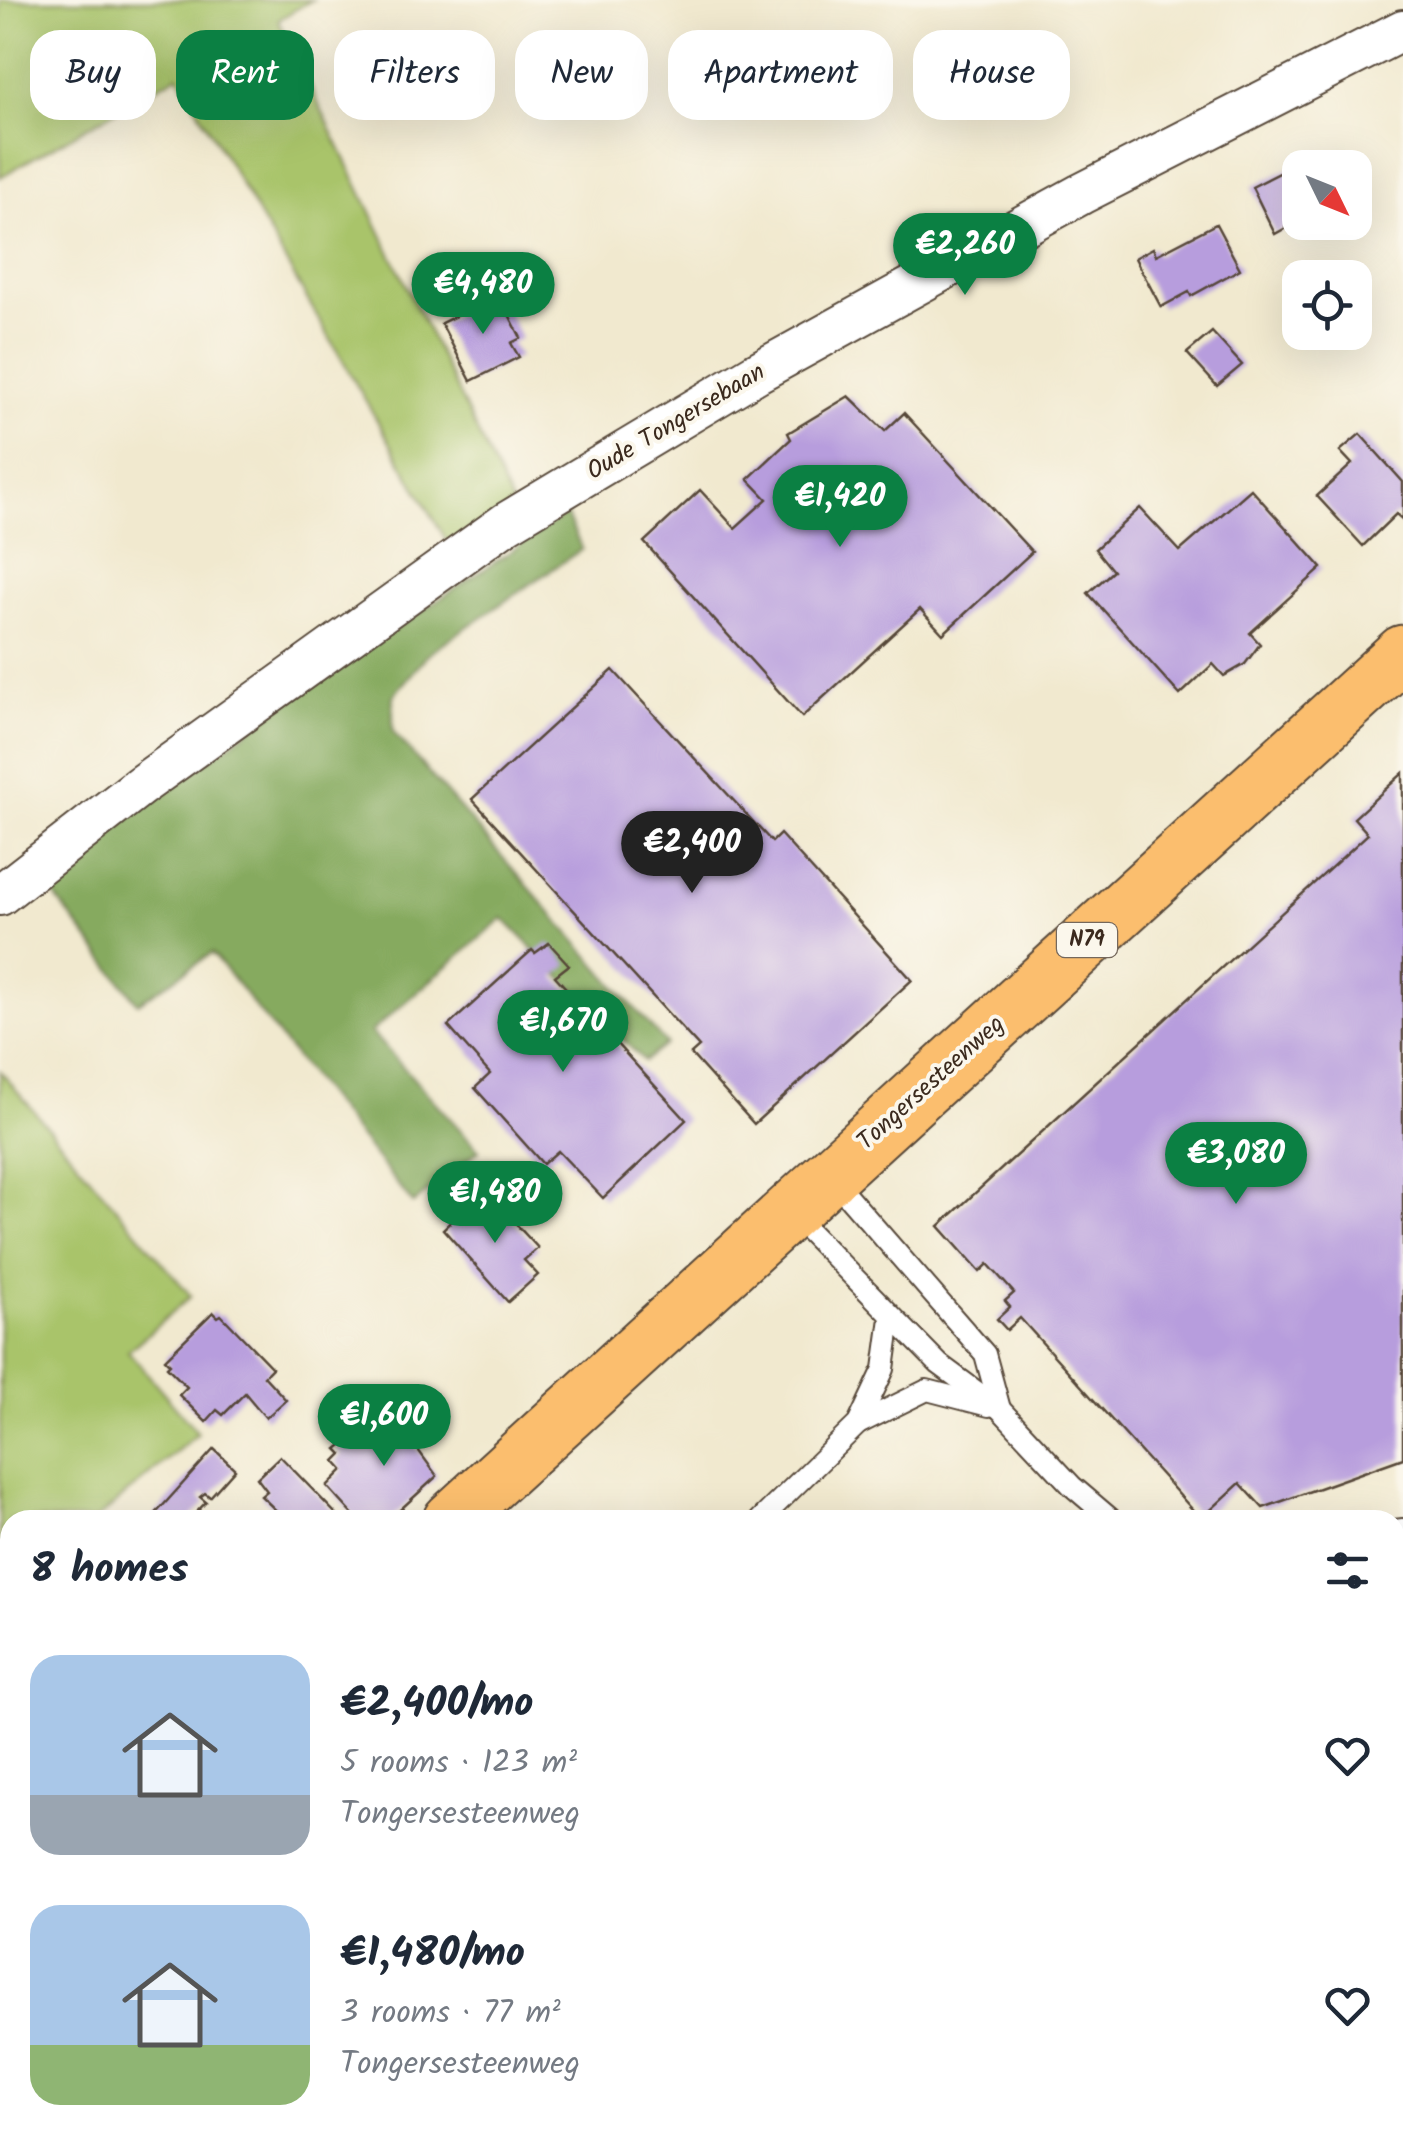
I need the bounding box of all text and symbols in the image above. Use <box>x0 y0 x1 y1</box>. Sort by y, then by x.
chip: Buy <box>30 30 156 120</box>
chip: Rent <box>176 30 314 120</box>
chip: Filters <box>334 30 495 120</box>
chip: New <box>515 30 648 120</box>
chip: Apartment <box>668 30 893 120</box>
chip: House <box>913 30 1070 120</box>
north arrow <box>1282 150 1372 240</box>
map controls <box>1282 150 1372 350</box>
pin: €2,260 <box>884 213 1046 298</box>
text: €2,260 <box>915 220 1015 271</box>
pin: €4,480 <box>402 252 564 337</box>
text: €4,480 <box>434 259 532 310</box>
button: locate <box>1282 260 1372 350</box>
street label: Oude Tongersebaan <box>579 353 773 491</box>
pin: €1,420 <box>759 465 921 550</box>
text: €1,420 <box>795 472 885 523</box>
pin: €2,400 <box>611 811 773 896</box>
text: €2,400 <box>643 818 741 869</box>
road number: N79 <box>1057 923 1117 957</box>
pin: €1,670 <box>482 990 644 1075</box>
text: €1,670 <box>519 997 607 1048</box>
street label: Tongersesteenweg <box>848 1005 1014 1161</box>
pin: €3,080 <box>1155 1122 1317 1207</box>
text: €3,080 <box>1187 1129 1285 1180</box>
pin: €1,480 <box>414 1161 576 1246</box>
text: €1,480 <box>449 1168 541 1219</box>
pin: €1,600 <box>303 1384 465 1469</box>
text: €1,600 <box>340 1391 428 1442</box>
text: 8 homes <box>30 1537 188 1604</box>
icon: filters <box>1320 1543 1375 1598</box>
text: €2,400/mo <box>340 1671 534 1738</box>
icon: home <box>110 1695 230 1815</box>
icon: heart <box>1320 1728 1375 1783</box>
text: 5 rooms · 123 m² <box>340 1738 577 1789</box>
text: Tongersesteenweg <box>340 1789 580 1840</box>
text: €1,480/mo <box>340 1921 525 1988</box>
icon: home <box>110 1945 230 2065</box>
icon: heart <box>1320 1978 1375 2033</box>
text: 3 rooms · 77 m² <box>340 1988 561 2039</box>
text: Tongersesteenweg <box>340 2039 580 2090</box>

